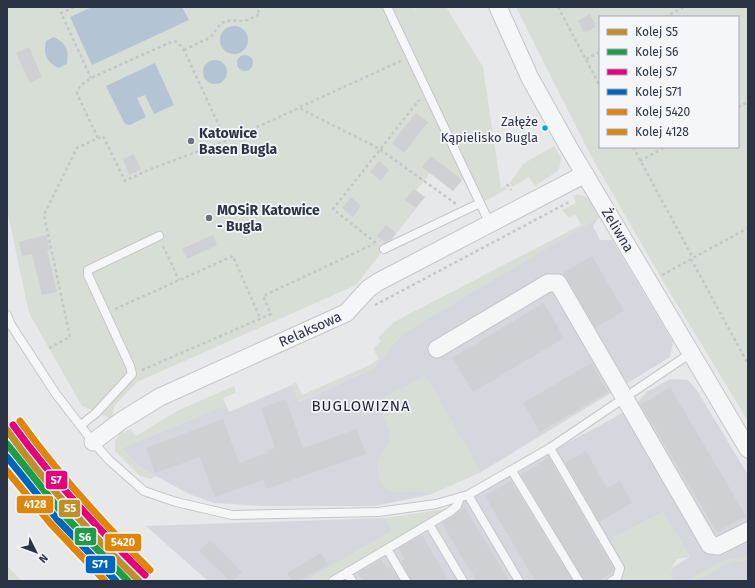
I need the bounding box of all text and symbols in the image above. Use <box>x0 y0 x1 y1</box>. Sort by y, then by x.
legend <box>599 16 739 148</box>
text: Kolej S5 <box>635 25 678 39</box>
text: Kolej S6 <box>635 45 678 59</box>
text: Kolej S7 <box>635 65 677 79</box>
text: Kolej S71 <box>635 85 682 99</box>
text: Kolej 5420 <box>635 105 691 119</box>
place label: Załęże Kąpielisko Bugla <box>441 114 538 145</box>
marker: Załęże Kąpielisko Bugla <box>540 123 550 133</box>
place label: Katowice Basen Bugla <box>199 125 278 158</box>
text: Kolej 4128 <box>635 125 689 139</box>
marker: Katowice Basen Bugla <box>186 136 196 146</box>
place label: MOSiR Katowice - Bugla <box>217 202 320 235</box>
street label: Żeliwna <box>598 205 638 255</box>
marker: MOSiR Katowice - Bugla <box>204 213 214 223</box>
street label: Relaksowa <box>276 308 344 351</box>
district label: BUGLOWIZNA <box>311 397 411 415</box>
line badge: S7 <box>45 470 68 490</box>
text: S7 <box>50 474 62 487</box>
line badge: 4128 <box>16 495 54 514</box>
text: 4128 <box>24 498 47 511</box>
line badge: S5 <box>58 499 81 518</box>
text: S5 <box>64 502 76 515</box>
line badge: S6 <box>74 527 97 546</box>
text: S6 <box>79 531 91 544</box>
north arrow <box>16 532 56 572</box>
line badge: 5420 <box>104 533 142 552</box>
text: 5420 <box>111 536 136 549</box>
text: N <box>36 551 50 565</box>
line badge: S71 <box>85 555 116 574</box>
text: S71 <box>92 558 108 571</box>

